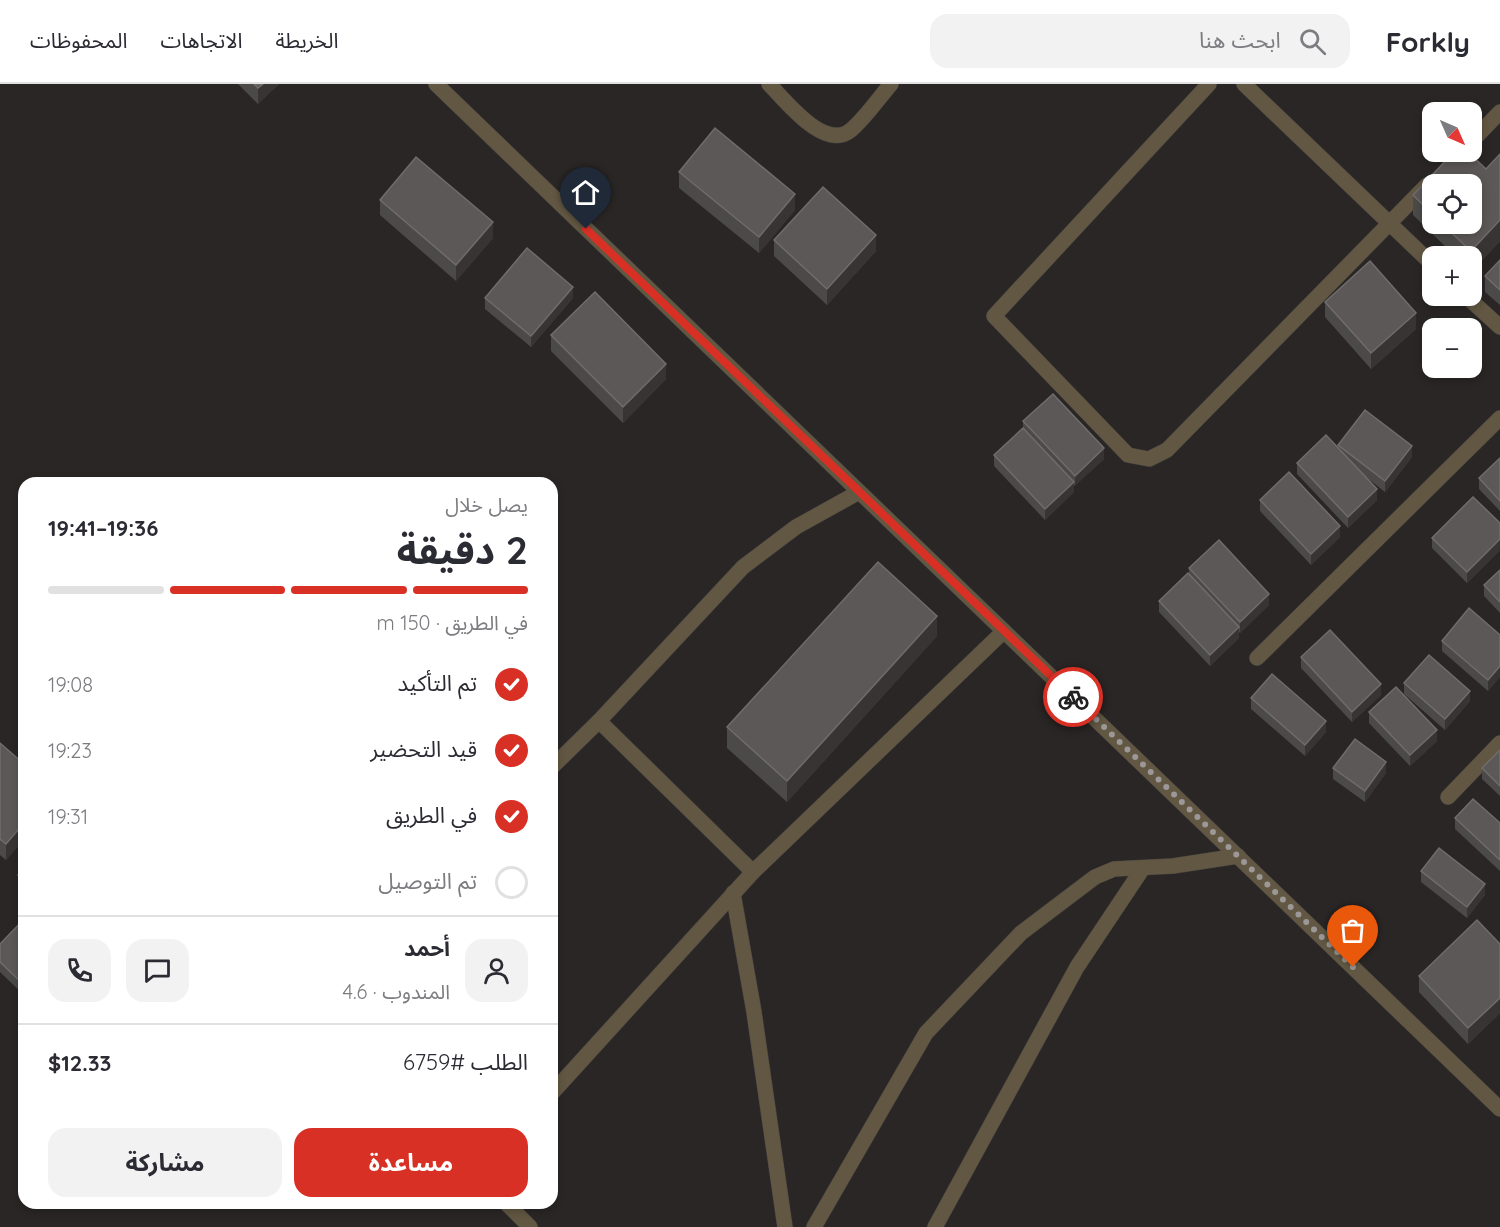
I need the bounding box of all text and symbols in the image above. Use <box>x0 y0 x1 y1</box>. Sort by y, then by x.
search box <box>930 14 1350 68</box>
text: Forkly <box>1386 24 1470 59</box>
icon: search <box>1296 25 1329 58</box>
text: ابحث هنا <box>1199 26 1281 54</box>
text: المحفوظات <box>30 27 127 53</box>
text: الاتجاهات <box>160 27 242 53</box>
text: الخريطة <box>275 27 338 53</box>
north arrow <box>1422 102 1482 162</box>
map controls <box>1422 102 1482 378</box>
pin <box>560 167 611 229</box>
button: locate <box>1422 174 1482 234</box>
icon: home <box>569 176 602 209</box>
button: + <box>1422 246 1482 306</box>
button: − <box>1422 318 1482 378</box>
text: يصل خلال <box>445 492 528 517</box>
text: 19:36–19:41 <box>48 514 158 542</box>
text: 2 دقيقة <box>397 525 528 574</box>
text: في الطريق · 150 m <box>377 610 528 635</box>
courier <box>1043 667 1103 727</box>
icon: check <box>495 668 528 701</box>
text: تم التأكيد <box>398 669 477 697</box>
text: 19:08 <box>48 672 93 697</box>
icon: bike <box>1057 681 1090 714</box>
icon: check <box>495 734 528 767</box>
text: قيد التحضير <box>370 735 477 763</box>
text: 19:23 <box>48 738 92 763</box>
icon: check <box>495 800 528 833</box>
text: في الطريق <box>386 801 477 829</box>
text: 19:31 <box>48 804 88 829</box>
text: تم التوصيل <box>378 867 477 895</box>
pin <box>1327 905 1378 967</box>
icon: bag <box>1336 914 1369 947</box>
text: أحمد <box>404 934 450 962</box>
button: phone <box>48 939 111 1002</box>
button: chat <box>126 939 189 1002</box>
button: person <box>465 939 528 1002</box>
text: المندوب · 4.6 <box>342 979 450 1004</box>
text: الطلب #6759 <box>403 1048 528 1076</box>
text: $12.33 <box>48 1049 111 1077</box>
button: مشاركة <box>48 1128 282 1197</box>
button: مساعدة <box>294 1128 528 1197</box>

